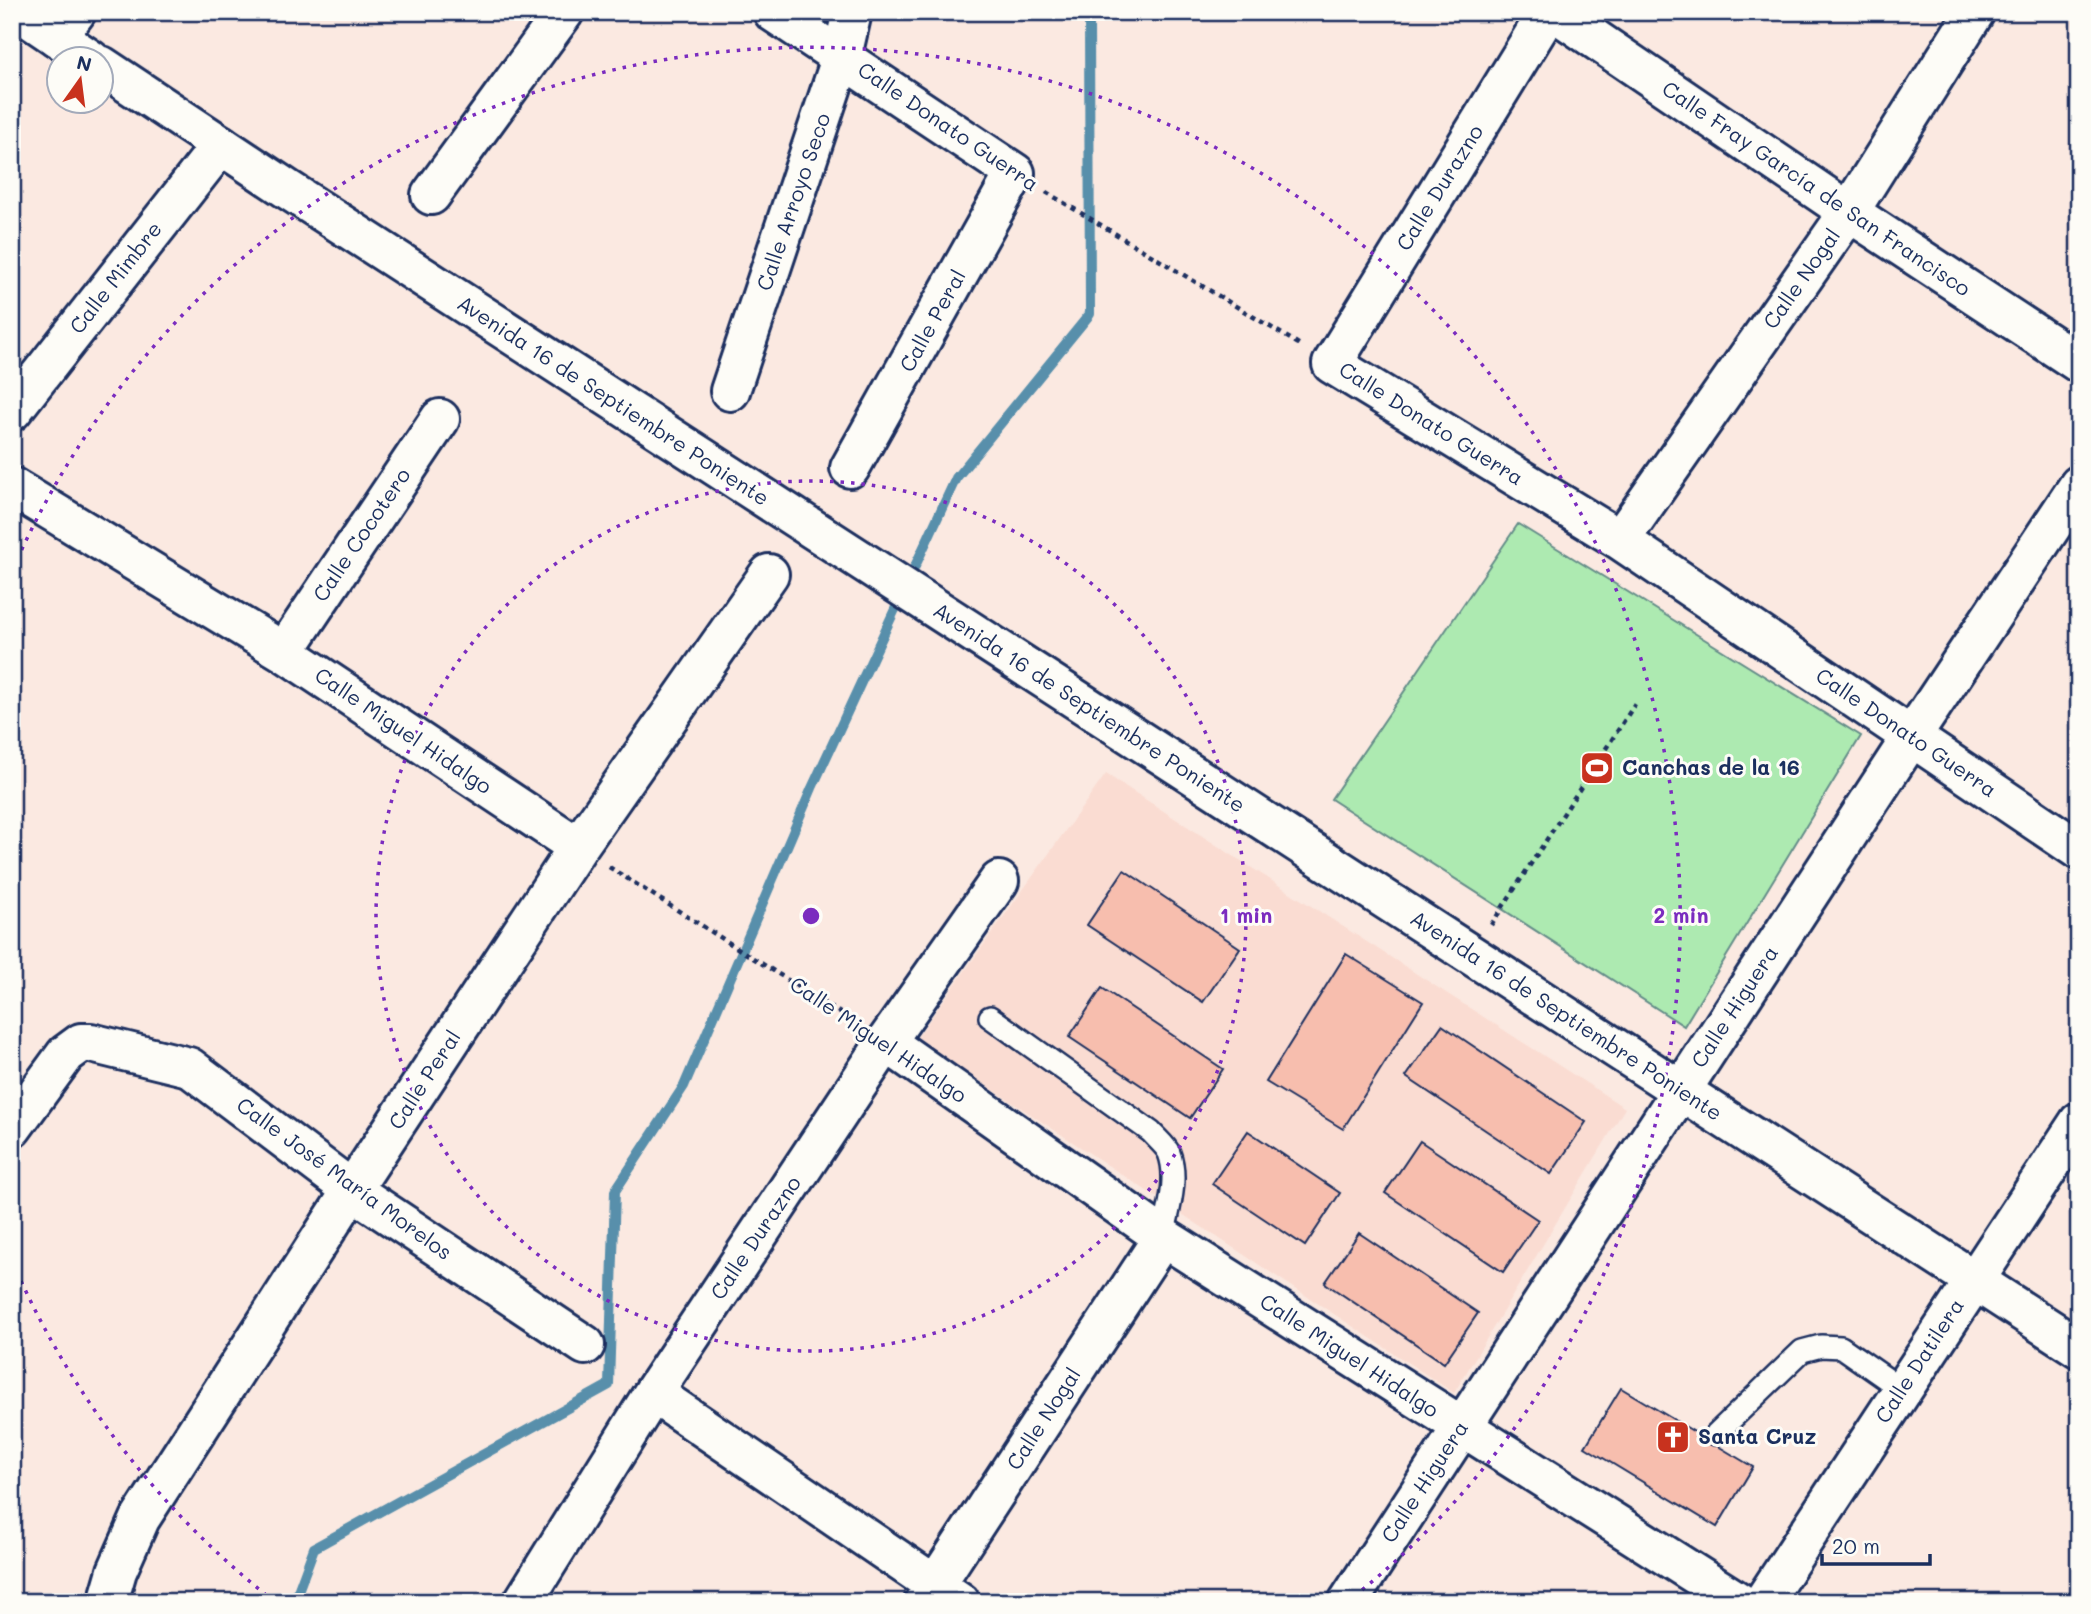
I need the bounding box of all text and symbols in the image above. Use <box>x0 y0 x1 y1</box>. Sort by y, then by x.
north arrow <box>46 46 116 116</box>
text: N <box>74 49 94 77</box>
street label: Calle Donato Guerra <box>853 55 1044 196</box>
street label: Calle Fray García de San Francisco <box>1657 74 1976 301</box>
street label: Calle Arroyo Seco <box>750 109 836 294</box>
street label: Calle Durazno <box>1389 119 1488 255</box>
street label: Calle Mimbre <box>63 216 167 339</box>
street label: Calle Nogal <box>1756 223 1845 334</box>
street label: Calle Peral <box>892 264 971 376</box>
street label: Avenida 16 de Septiembre Poniente <box>453 289 775 511</box>
street label: Calle Donato Guerra <box>1335 355 1529 490</box>
street label: Calle Cocotero <box>306 462 416 606</box>
street label: Avenida 16 de Septiembre Poniente <box>929 596 1251 818</box>
street label: Calle Miguel Hidalgo <box>310 660 498 799</box>
street label: Calle Donato Guerra <box>1811 661 2002 802</box>
sports icon: Canchas de la 16 <box>1578 749 1616 787</box>
place label: Canchas de la 16 <box>1622 753 1800 780</box>
text: 1 min <box>1220 901 1272 928</box>
text: 2 min <box>1653 901 1709 928</box>
centre of rings <box>799 904 823 928</box>
street label: Avenida 16 de Septiembre Poniente <box>1406 904 1728 1126</box>
street label: Calle Higuera <box>1684 940 1783 1072</box>
street label: Calle Miguel Hidalgo <box>785 969 973 1108</box>
street label: Calle Peral <box>382 1024 466 1134</box>
street label: Calle José María Morelos <box>232 1091 458 1265</box>
street label: Calle Durazno <box>703 1170 806 1304</box>
street label: Calle Miguel Hidalgo <box>1255 1287 1444 1423</box>
street label: Calle Datilera <box>1868 1293 1969 1428</box>
street label: Calle Nogal <box>1000 1362 1086 1475</box>
street label: Calle Higuera <box>1374 1415 1473 1547</box>
church icon: Santa Cruz <box>1654 1418 1692 1456</box>
place label: Santa Cruz <box>1698 1422 1816 1449</box>
scale bar <box>1822 1523 1930 1567</box>
text: 20 m <box>1832 1532 1880 1559</box>

